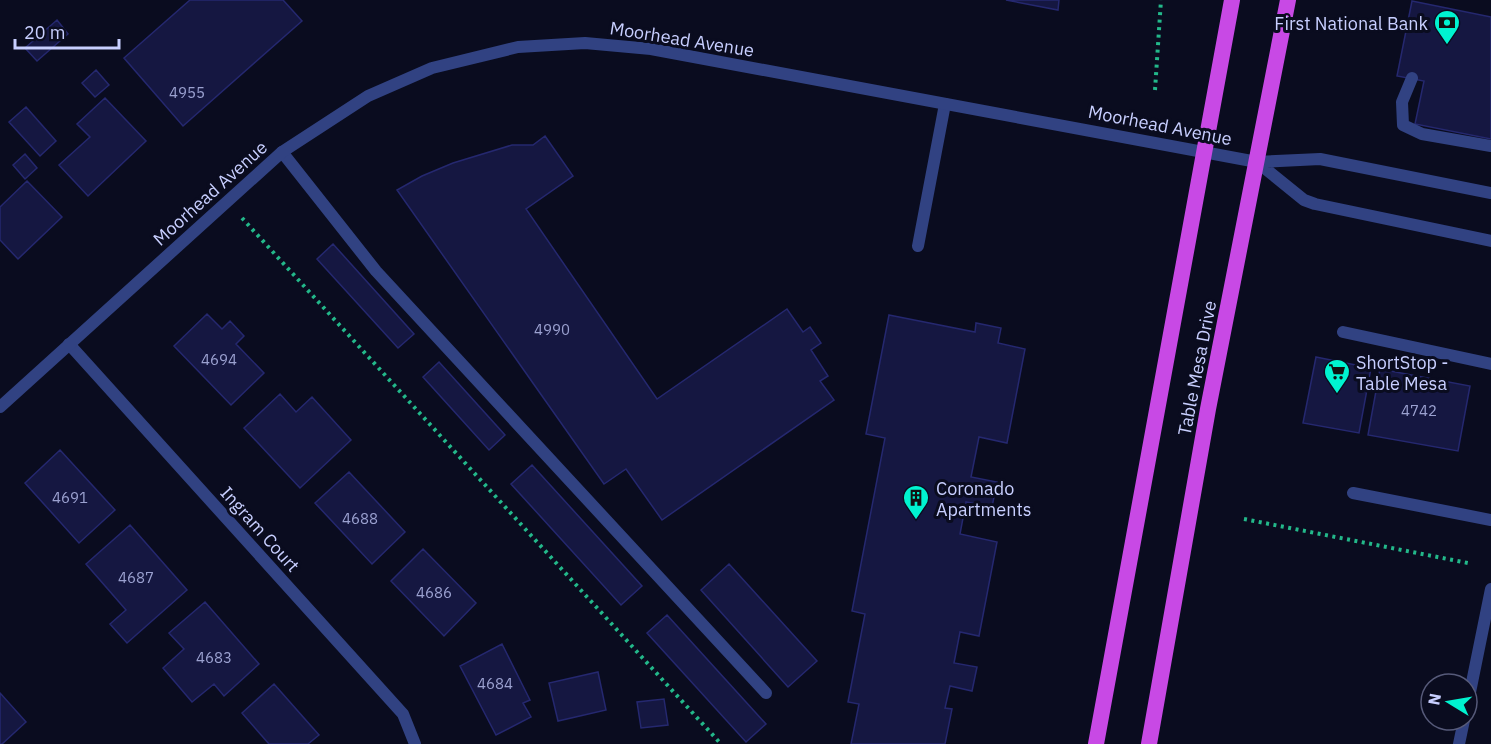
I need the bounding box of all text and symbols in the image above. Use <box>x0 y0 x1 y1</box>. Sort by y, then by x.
bank icon: First National Bank <box>1432 8 1462 46</box>
scale bar <box>15 12 118 50</box>
place label: First National Bank <box>1274 12 1429 35</box>
street label: Moorhead Avenue <box>608 16 756 62</box>
text: 20 m <box>24 21 66 44</box>
house number: 4955 <box>169 83 205 102</box>
street label: Moorhead Avenue <box>1086 100 1234 150</box>
street label: Moorhead Avenue <box>148 136 272 250</box>
street label: Table Mesa Drive <box>1173 298 1221 437</box>
house number: 4990 <box>534 320 570 339</box>
house number: 4694 <box>201 350 237 369</box>
place label: ShortStop - Table Mesa <box>1356 351 1448 395</box>
supermarket icon: ShortStop - Table Mesa <box>1322 357 1352 395</box>
house number: 4742 <box>1401 401 1437 420</box>
place label: Coronado Apartments <box>936 477 1032 521</box>
street label: Ingram Court <box>215 481 305 577</box>
building icon: Coronado Apartments <box>901 483 931 521</box>
house number: 4691 <box>52 488 88 507</box>
house number: 4688 <box>342 509 378 528</box>
house number: 4687 <box>118 568 154 587</box>
house number: 4686 <box>416 583 452 602</box>
house number: 4683 <box>196 648 232 667</box>
north arrow <box>1419 672 1479 732</box>
house number: 4684 <box>477 674 513 693</box>
text: N <box>1423 692 1445 707</box>

